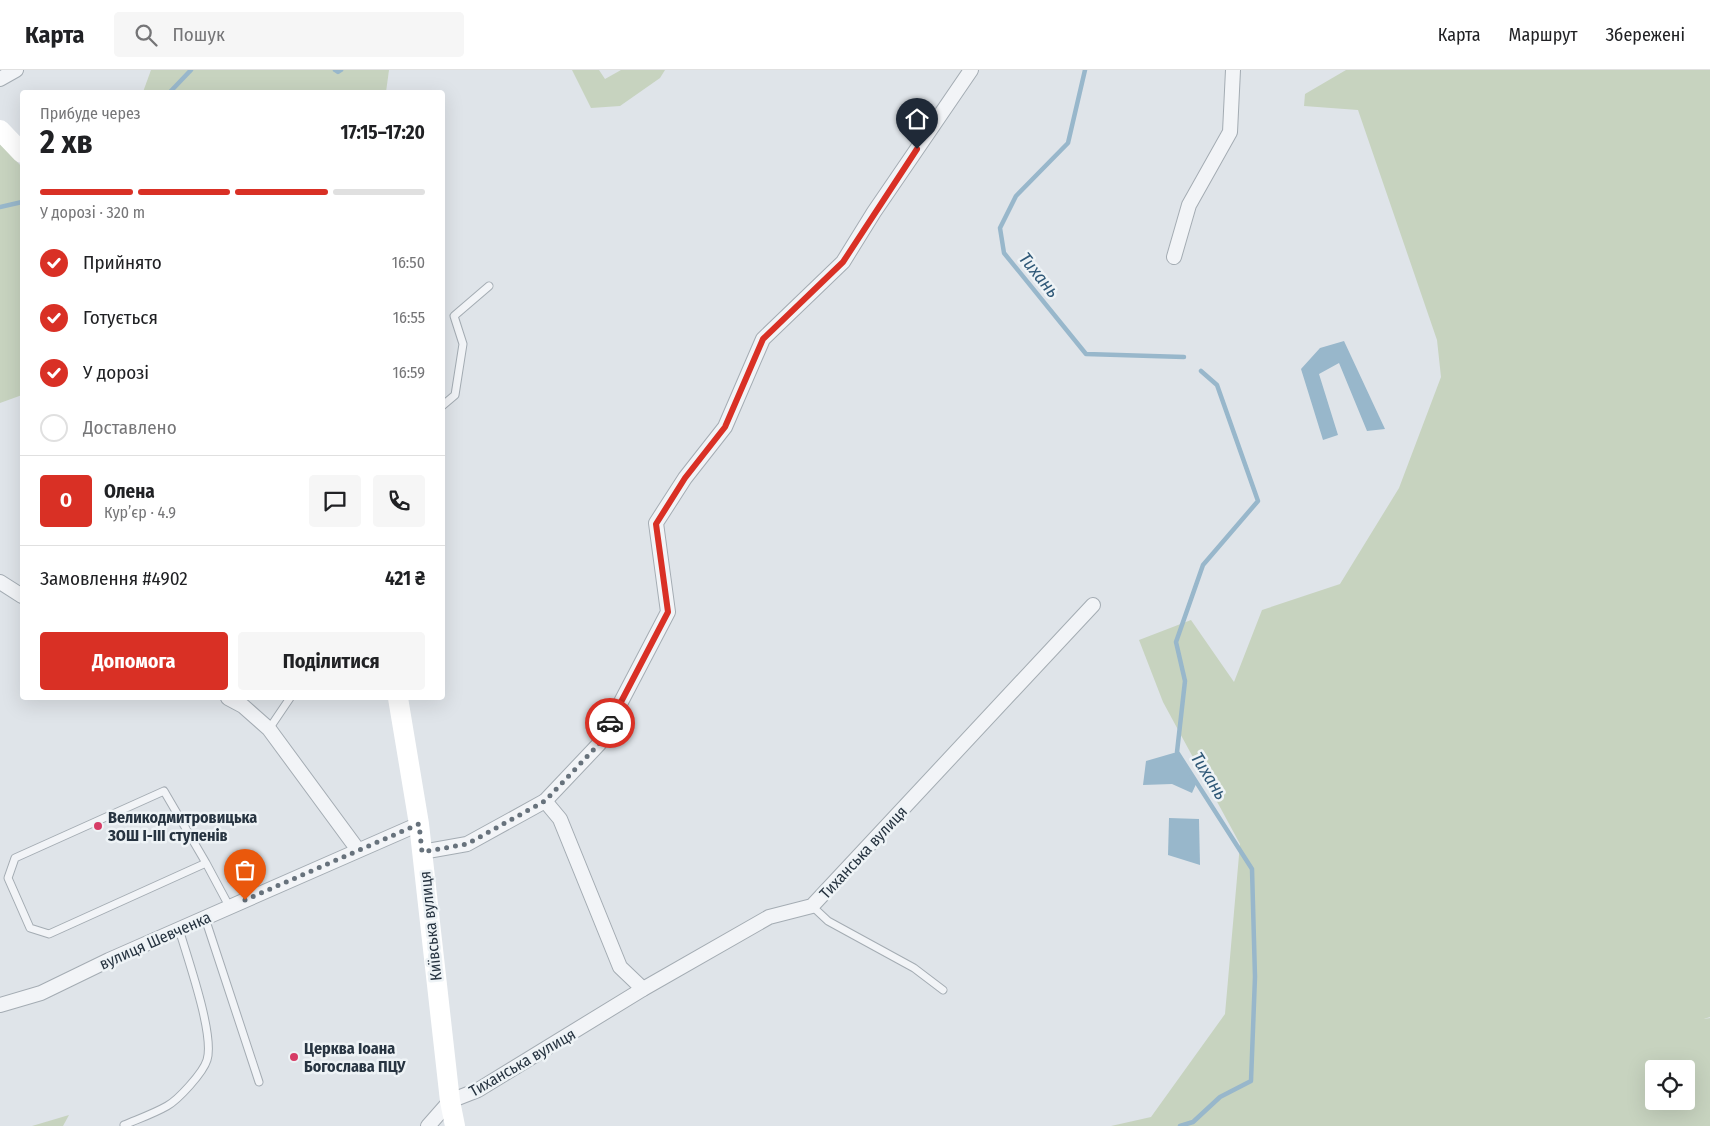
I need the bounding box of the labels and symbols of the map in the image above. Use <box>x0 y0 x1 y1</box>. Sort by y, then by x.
pin <box>896 98 938 149</box>
water label: Тихань <box>1014 248 1064 302</box>
courier <box>585 698 635 748</box>
water label: Тихань <box>1186 748 1232 804</box>
street label: Тиханська вулиця <box>816 802 911 903</box>
place label: Великодмитровицька ЗОШ І-ІІІ ступенів <box>107 808 257 845</box>
marker: Великодмитровицька ЗОШ І-ІІІ ступенів <box>92 820 104 832</box>
pin <box>224 849 266 900</box>
street label: Київська вулиця <box>415 870 446 982</box>
street label: вулиця Шевченка <box>96 907 214 974</box>
street label: Тиханська вулиця <box>466 1024 579 1101</box>
place label: Церква Іоана Богослава ПЦУ <box>304 1039 406 1076</box>
marker: Церква Іоана Богослава ПЦУ <box>288 1051 300 1063</box>

